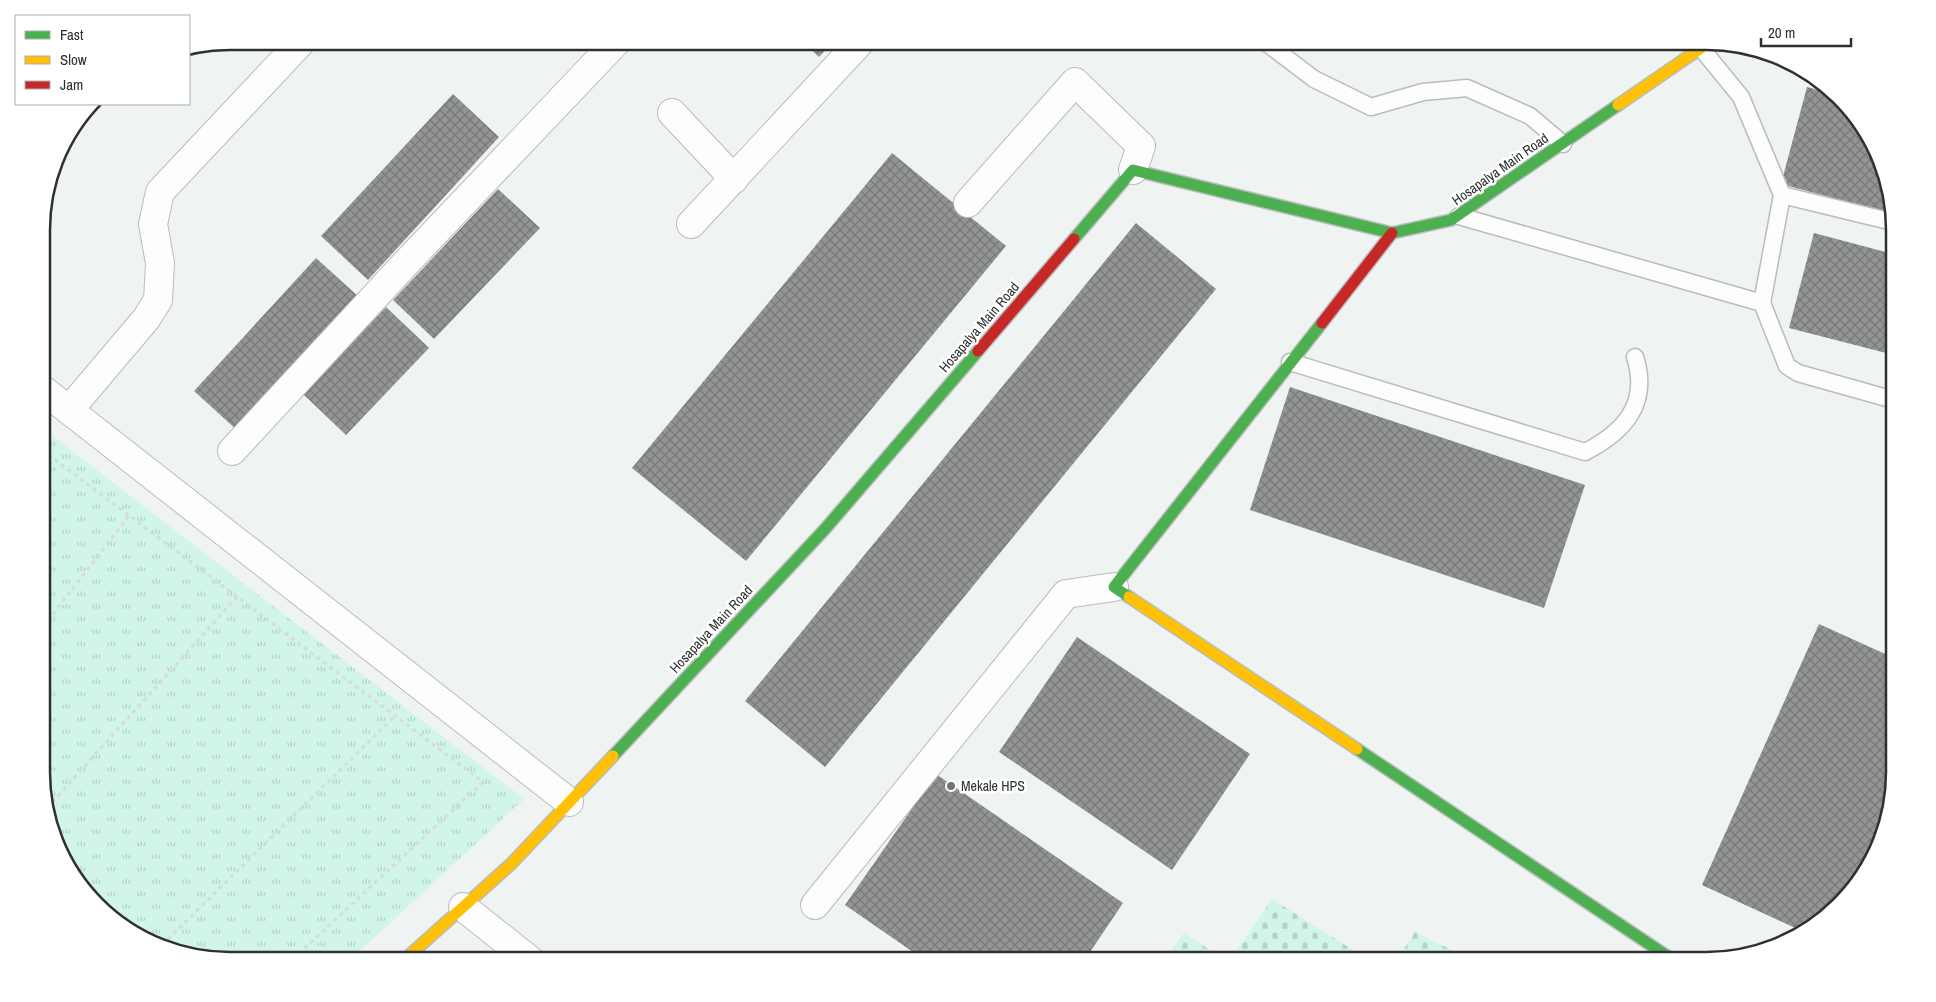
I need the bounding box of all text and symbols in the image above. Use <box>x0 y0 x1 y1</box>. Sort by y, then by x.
legend <box>15 15 190 105</box>
scale bar <box>1761 15 1851 47</box>
text: 20 m <box>1768 22 1795 43</box>
text: Fast <box>60 24 84 45</box>
text: Slow <box>60 49 87 70</box>
text: Jam <box>60 74 83 95</box>
street label: Hosapalya Main Road <box>1448 129 1552 209</box>
street label: Hosapalya Main Road <box>935 278 1023 376</box>
street label: Hosapalya Main Road <box>666 581 756 677</box>
place label: Mekale HPS <box>961 777 1025 795</box>
marker: Mekale HPS <box>945 780 957 792</box>

